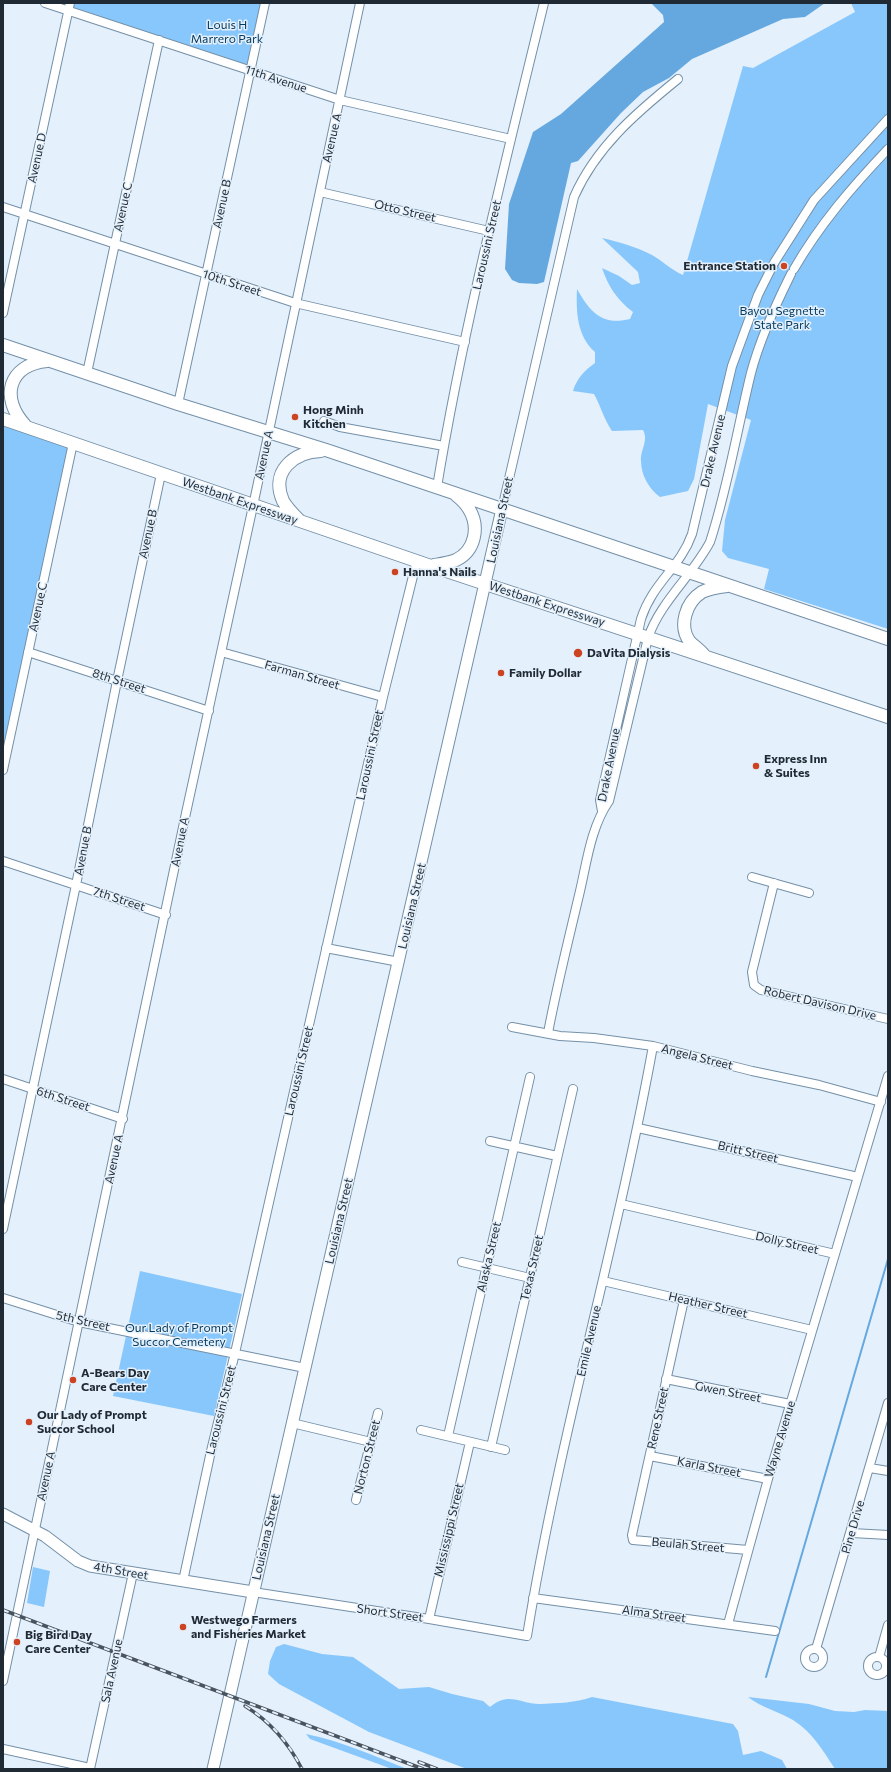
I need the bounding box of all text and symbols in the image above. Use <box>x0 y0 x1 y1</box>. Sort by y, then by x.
park label: Louis H Marrero Park <box>191 18 263 46</box>
street label: 11th Avenue <box>243 62 309 96</box>
street label: Avenue A <box>319 112 345 164</box>
street label: Avenue D <box>25 131 49 185</box>
street label: Avenue B <box>210 178 234 230</box>
street label: Avenue C <box>111 181 135 233</box>
street label: Otto Street <box>373 197 437 225</box>
street label: Laroussini Street <box>470 199 504 291</box>
place label: Entrance Station <box>683 259 776 273</box>
marker: Entrance Station <box>779 261 789 271</box>
street label: 10th Street <box>201 267 263 299</box>
park label: Bayou Segnette State Park <box>739 304 825 332</box>
place label: Hong Minh Kitchen <box>303 403 364 431</box>
marker: Hong Minh Kitchen <box>290 412 300 422</box>
street label: Drake Avenue <box>698 413 728 489</box>
street label: Avenue A <box>252 429 276 481</box>
street label: Westbank Expressway <box>180 474 300 528</box>
street label: Louisiana Street <box>484 475 516 565</box>
street label: Avenue B <box>136 508 160 560</box>
place label: Hanna's Nails <box>403 565 477 579</box>
marker: Hanna's Nails <box>390 567 400 577</box>
street label: Westbank Expressway <box>487 578 607 630</box>
street label: Avenue C <box>26 581 50 633</box>
place label: DaVita Dialysis <box>587 646 670 660</box>
marker: DaVita Dialysis <box>572 647 584 659</box>
street label: Farman Street <box>263 657 341 693</box>
street label: 8th Street <box>90 666 148 696</box>
place label: Family Dollar <box>509 666 582 680</box>
marker: Family Dollar <box>496 668 506 678</box>
street label: Laroussini Street <box>353 709 387 801</box>
street label: Drake Avenue <box>595 727 623 803</box>
place label: Express Inn & Suites <box>764 752 827 780</box>
marker: Express Inn & Suites <box>751 761 761 771</box>
street label: Avenue A <box>168 816 192 868</box>
street label: Avenue B <box>71 825 95 877</box>
street label: Louisiana Street <box>395 862 429 950</box>
street label: 7th Street <box>91 884 147 914</box>
street label: Robert Davison Drive <box>762 983 878 1023</box>
street label: Laroussini Street <box>282 1025 316 1117</box>
street label: Angela Street <box>660 1041 734 1073</box>
street label: 6th Street <box>34 1084 92 1114</box>
street label: Avenue A <box>102 1133 126 1185</box>
street label: Britt Street <box>716 1138 780 1166</box>
street label: Louisiana Street <box>322 1177 356 1265</box>
street label: Alaska Street <box>474 1220 504 1294</box>
street label: Dolly Street <box>754 1229 820 1257</box>
street label: Texas Street <box>517 1234 547 1302</box>
street label: Heather Street <box>667 1289 749 1321</box>
street label: Emile Avenue <box>574 1304 604 1378</box>
street label: 5th Street <box>55 1308 111 1334</box>
park label: Our Lady of Prompt Succor Cemetery <box>125 1321 233 1349</box>
street label: Laroussini Street <box>203 1364 239 1456</box>
place label: A-Bears Day Care Center <box>81 1366 149 1394</box>
marker: A-Bears Day Care Center <box>68 1375 78 1385</box>
street label: Gwen Street <box>694 1379 762 1405</box>
street label: Rene Street <box>644 1385 672 1451</box>
street label: Wayne Avenue <box>761 1399 799 1479</box>
place label: Our Lady of Prompt Succor School <box>37 1408 147 1436</box>
marker: Our Lady of Prompt Succor School <box>24 1417 34 1427</box>
street label: Norton Street <box>351 1418 383 1496</box>
street label: Avenue A <box>34 1450 58 1502</box>
street label: Karla Street <box>676 1454 742 1480</box>
street label: Mississippi Street <box>431 1482 467 1578</box>
street label: Louisiana Street <box>249 1493 283 1581</box>
street label: Pine Drive <box>838 1499 868 1555</box>
street label: Beulah Street <box>651 1535 725 1555</box>
street label: 4th Street <box>93 1559 149 1583</box>
street label: Short Street <box>356 1601 424 1625</box>
street label: Alma Street <box>621 1602 687 1626</box>
place label: Westwego Farmers and Fisheries Market <box>191 1613 306 1641</box>
marker: Westwego Farmers and Fisheries Market <box>178 1622 188 1632</box>
place label: Big Bird Day Care Center <box>25 1628 92 1656</box>
marker: Big Bird Day Care Center <box>12 1637 22 1647</box>
street label: Sala Avenue <box>98 1638 126 1704</box>

